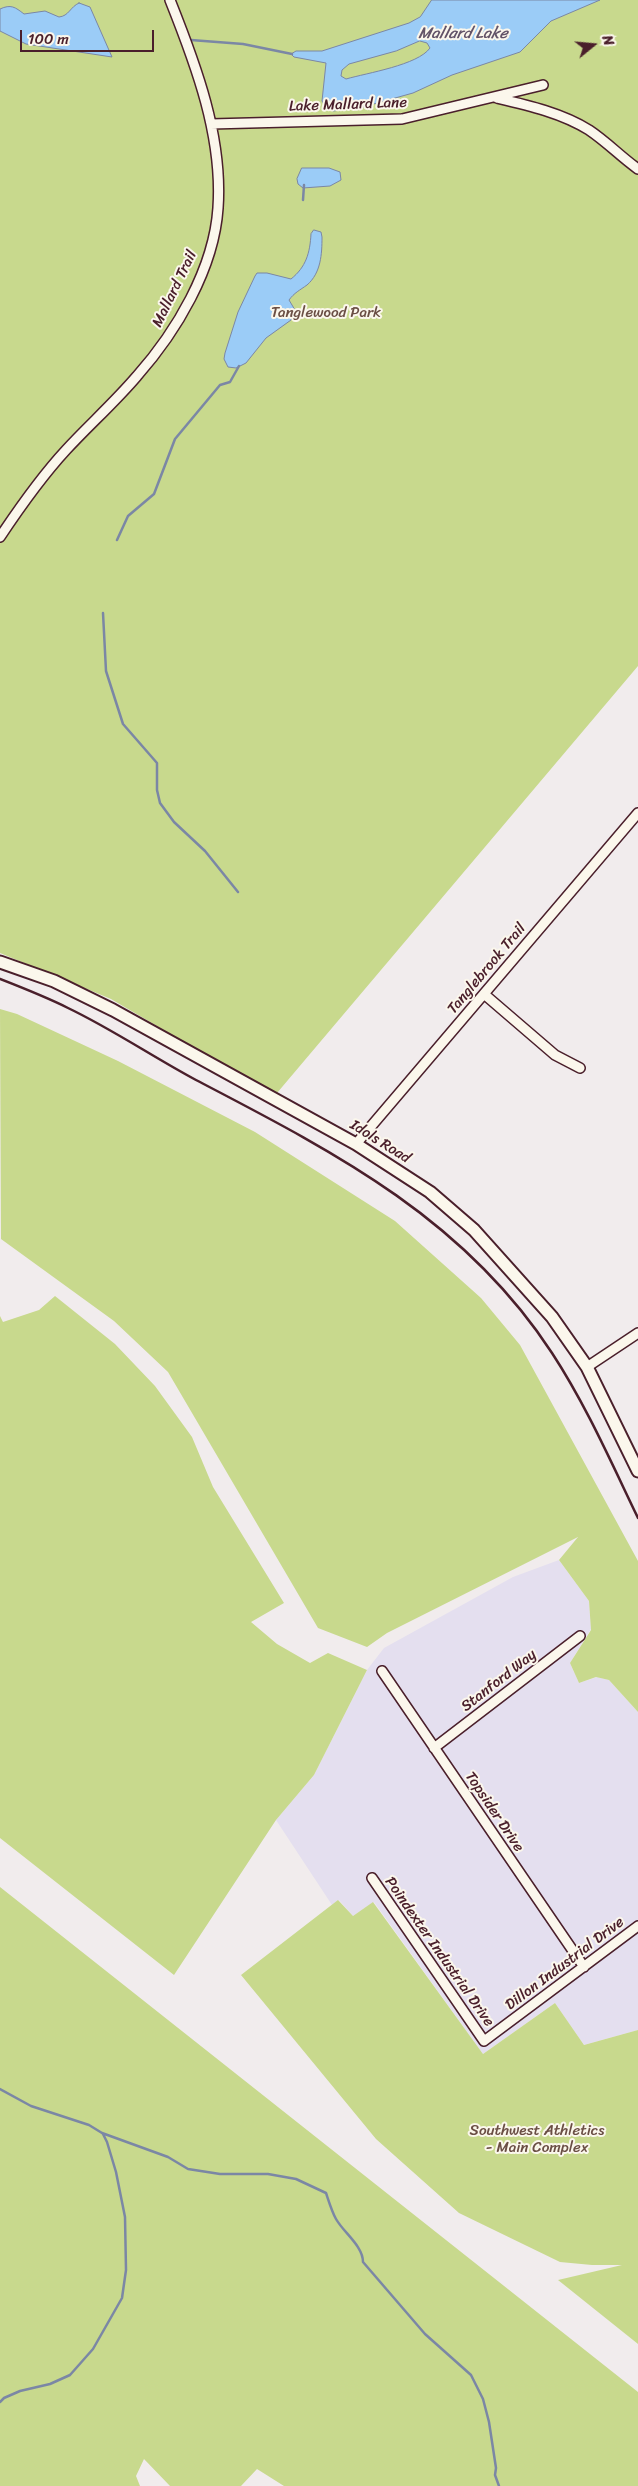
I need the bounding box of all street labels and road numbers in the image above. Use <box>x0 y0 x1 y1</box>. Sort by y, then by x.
street label: Lake Mallard Lane <box>289 94 407 116</box>
street label: Mallard Trail <box>149 248 201 330</box>
street label: Tanglebrook Trail <box>444 920 530 1018</box>
street label: Idols Road <box>346 1116 414 1168</box>
street label: Stanford Way <box>458 1646 540 1716</box>
street label: Topsider Drive <box>461 1769 527 1855</box>
street label: Poindexter Industrial Drive <box>380 1874 498 2030</box>
street label: Dillon Industrial Drive <box>502 1913 628 2015</box>

